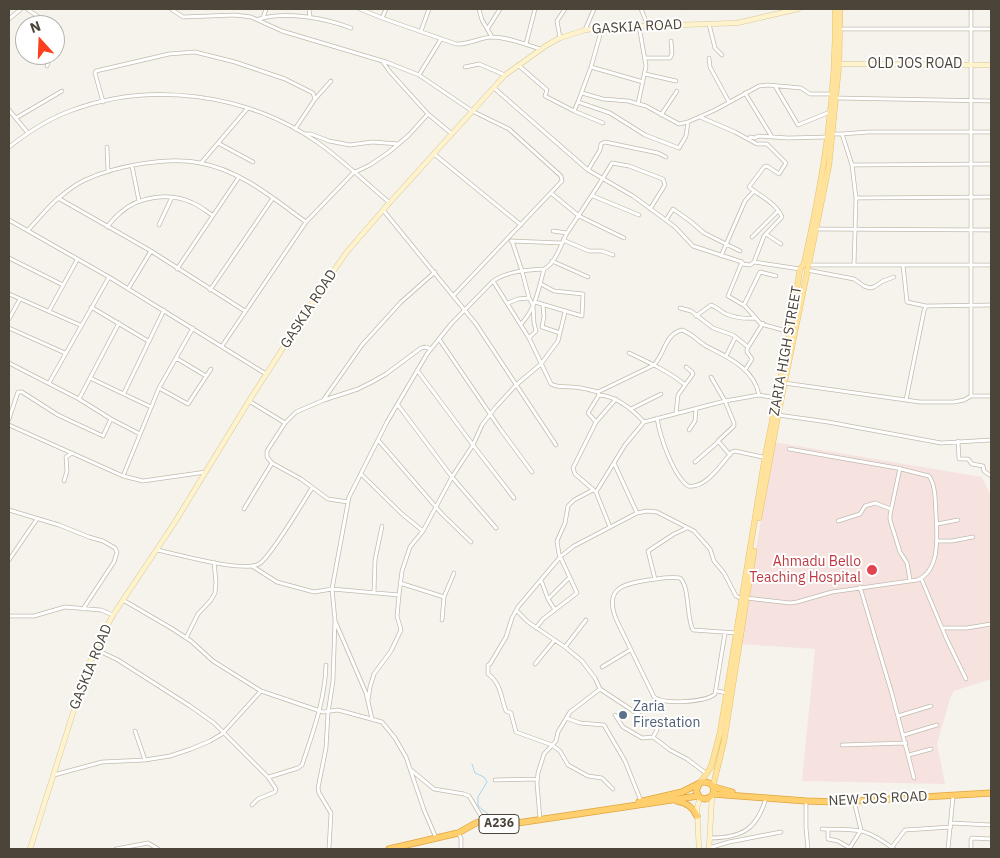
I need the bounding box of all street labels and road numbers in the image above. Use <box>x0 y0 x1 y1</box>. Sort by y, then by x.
street label: GASKIA ROAD <box>591 16 683 38</box>
street label: OLD JOS ROAD <box>867 56 963 72</box>
street label: GASKIA ROAD <box>277 266 341 352</box>
street label: ZARIA HIGH STREET <box>766 285 806 417</box>
street label: GASKIA ROAD <box>66 622 116 712</box>
street label: NEW JOS ROAD <box>828 788 928 810</box>
road number: A236 <box>479 814 519 834</box>

